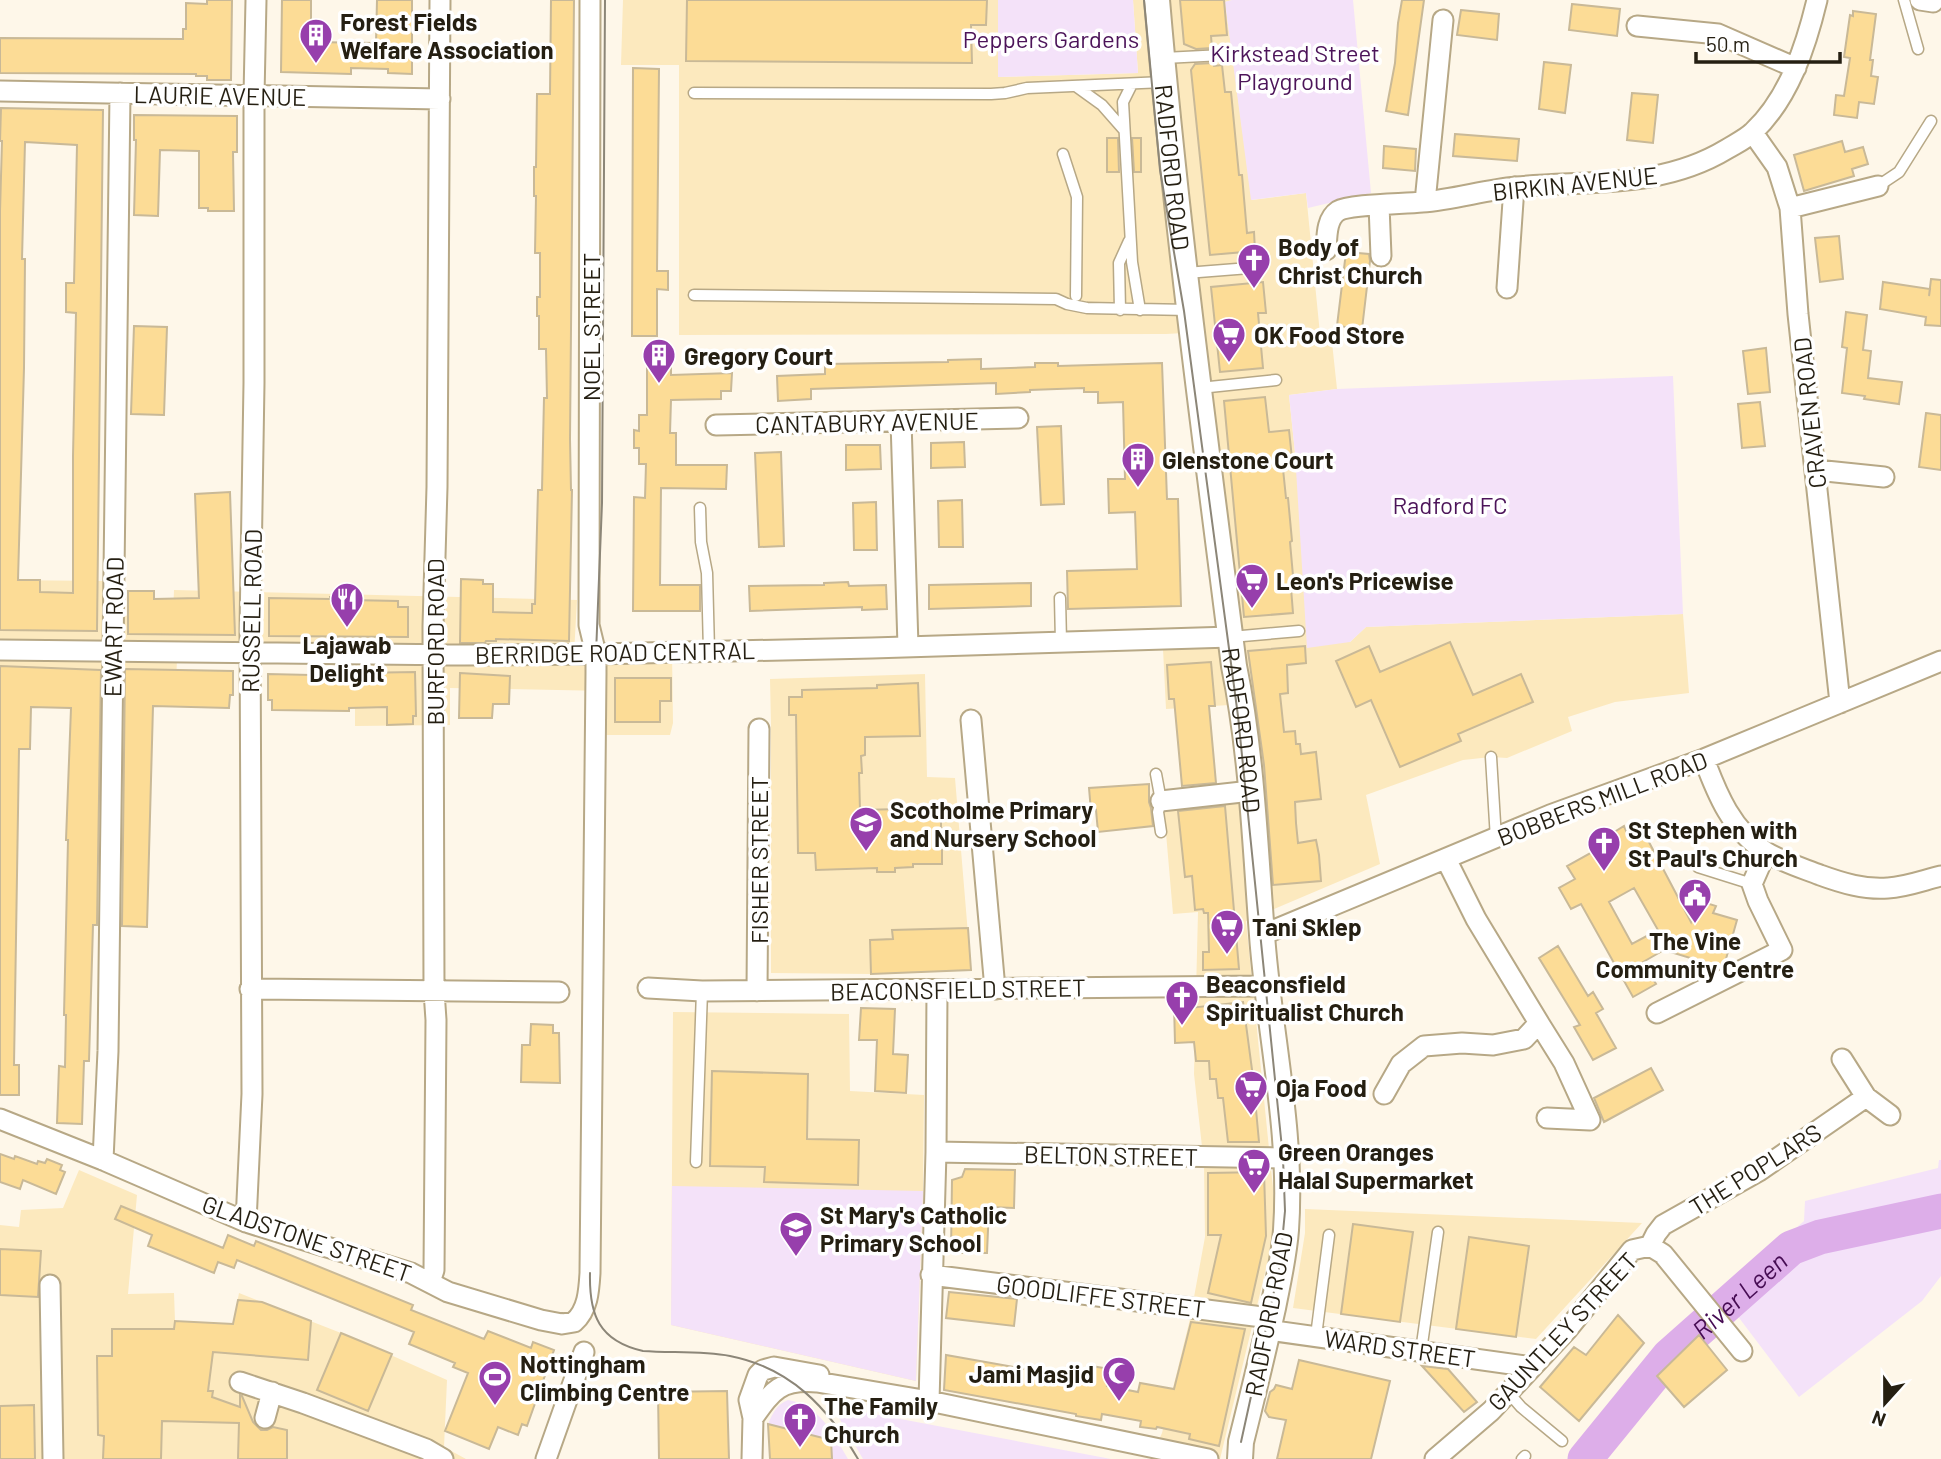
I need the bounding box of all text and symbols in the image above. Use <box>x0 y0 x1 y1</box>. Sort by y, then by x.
place label: Forest Fields Welfare Association <box>340 7 554 64</box>
building icon: Forest Fields Welfare Association <box>297 16 335 65</box>
scale bar <box>1696 21 1840 65</box>
park label: Peppers Gardens <box>963 24 1139 53</box>
text: 50 m <box>1706 31 1750 56</box>
park label: Kirkstead Street Playground <box>1210 38 1380 95</box>
street label: LAURIE AVENUE <box>133 79 307 111</box>
street label: RADFORD ROAD <box>1150 83 1197 252</box>
street label: BIRKIN AVENUE <box>1491 160 1659 206</box>
place label: Body of Christ Church <box>1278 232 1423 289</box>
church icon: Body of Christ Church <box>1235 241 1273 290</box>
street label: NOEL STREET <box>576 253 605 401</box>
supermarket icon: OK Food Store <box>1210 315 1248 364</box>
place label: OK Food Store <box>1254 320 1404 349</box>
building icon: Gregory Court <box>640 336 678 385</box>
street label: CRAVEN ROAD <box>1787 336 1831 490</box>
place label: Gregory Court <box>684 341 833 370</box>
street label: CANTABURY AVENUE <box>755 406 979 438</box>
building icon: Glenstone Court <box>1119 440 1157 489</box>
place label: Glenstone Court <box>1162 445 1334 474</box>
park label: Radford FC <box>1392 490 1508 519</box>
street label: RUSSELL ROAD <box>235 529 267 693</box>
street label: EWART ROAD <box>97 557 129 697</box>
street label: BURFORD ROAD <box>420 558 449 726</box>
supermarket icon: Leon's Pricewise <box>1233 561 1271 610</box>
place label: Leon's Pricewise <box>1276 566 1454 595</box>
restaurant icon: Lajawab Delight <box>328 580 366 629</box>
place label: Lajawab Delight <box>302 630 392 687</box>
street label: BERRIDGE ROAD CENTRAL <box>475 635 755 669</box>
street label: RADFORD ROAD <box>1217 645 1268 814</box>
street label: BOBBERS MILL ROAD <box>1493 745 1711 851</box>
street label: FISHER STREET <box>744 776 773 944</box>
place label: Scotholme Primary and Nursery School <box>890 795 1096 852</box>
school or university icon: Scotholme Primary and Nursery School <box>847 804 885 853</box>
place label: St Stephen with St Paul's Church <box>1628 815 1798 872</box>
church icon: St Stephen with St Paul's Church <box>1585 824 1623 873</box>
public building icon: The Vine Community Centre <box>1676 876 1714 925</box>
supermarket icon: Tani Sklep <box>1208 907 1246 956</box>
place label: Tani Sklep <box>1252 912 1362 941</box>
place label: The Vine Community Centre <box>1596 926 1794 983</box>
place label: Beaconsfield Spiritualist Church <box>1206 969 1404 1026</box>
street label: BEACONSFIELD STREET <box>830 972 1086 1006</box>
church icon: Beaconsfield Spiritualist Church <box>1163 978 1201 1027</box>
supermarket icon: Oja Food <box>1232 1068 1270 1117</box>
place label: Oja Food <box>1276 1073 1367 1102</box>
street label: THE POPLARS <box>1684 1117 1826 1221</box>
place label: Green Oranges Halal Supermarket <box>1278 1137 1474 1194</box>
street label: BELTON STREET <box>1024 1139 1198 1171</box>
supermarket icon: Green Oranges Halal Supermarket <box>1235 1146 1273 1195</box>
street label: GLADSTONE STREET <box>199 1189 415 1287</box>
place label: St Mary's Catholic Primary School <box>820 1200 1007 1257</box>
school or university icon: St Mary's Catholic Primary School <box>777 1209 815 1258</box>
street label: RADFORD ROAD <box>1238 1229 1298 1399</box>
water label: River Leen <box>1685 1244 1792 1344</box>
street label: GAUNTLEY STREET <box>1481 1246 1643 1416</box>
street label: GOODLIFFE STREET <box>995 1269 1207 1323</box>
street label: WARD STREET <box>1323 1323 1477 1373</box>
place label: Nottingham Climbing Centre <box>520 1349 689 1406</box>
mosque icon: Jami Masjid <box>1100 1354 1138 1403</box>
sports icon: Nottingham Climbing Centre <box>476 1358 514 1407</box>
place label: Jami Masjid <box>969 1359 1094 1388</box>
north arrow <box>1850 1368 1920 1438</box>
place label: The Family Church <box>824 1391 938 1448</box>
church icon: The Family Church <box>781 1400 819 1449</box>
text: N <box>1869 1406 1889 1432</box>

